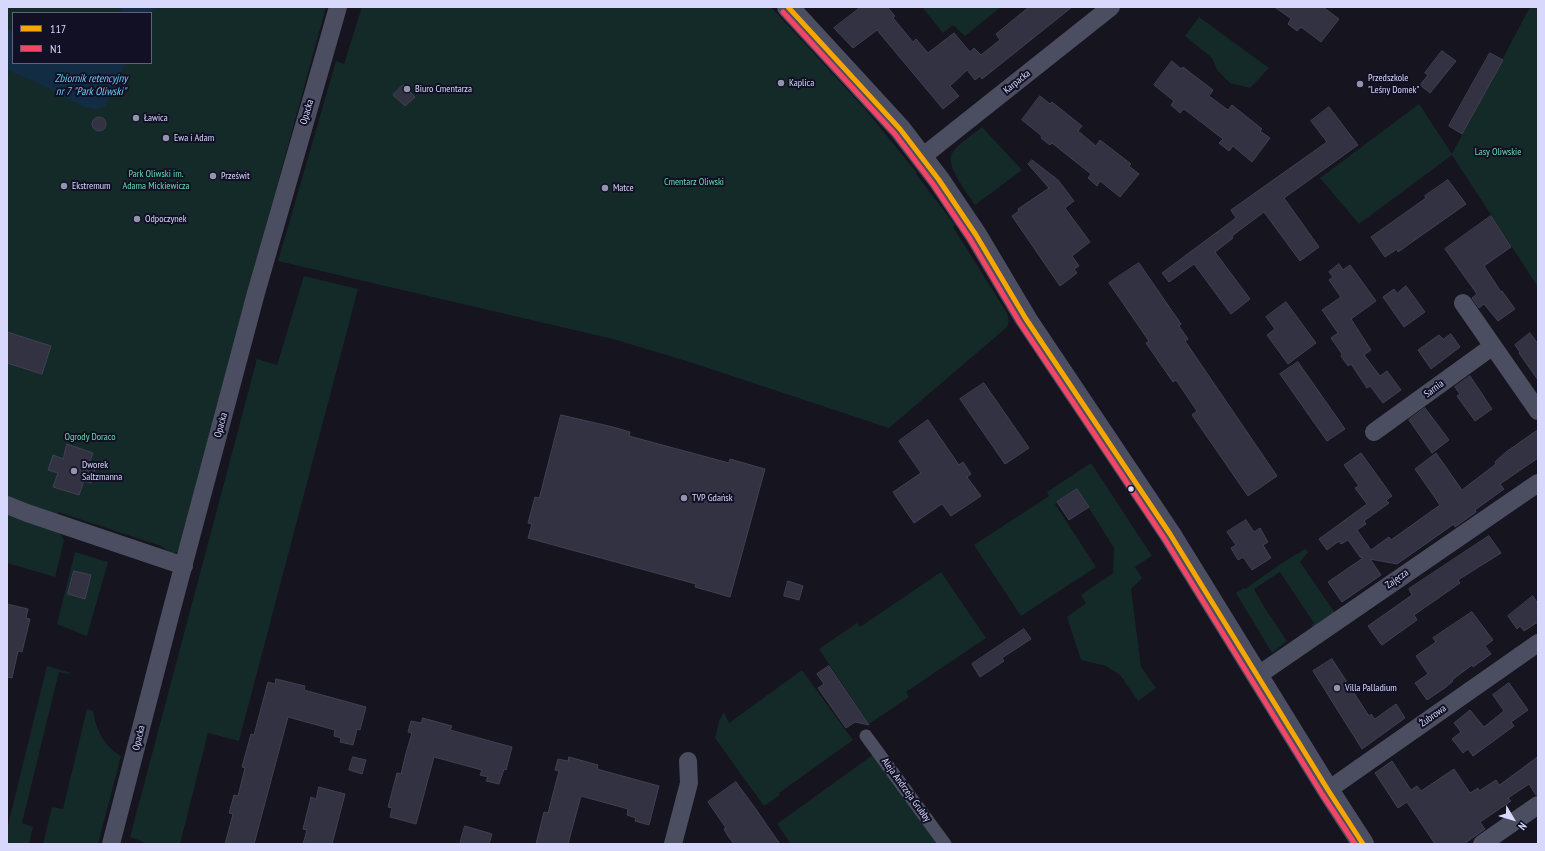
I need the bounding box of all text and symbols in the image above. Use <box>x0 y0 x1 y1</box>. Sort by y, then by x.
legend <box>12 12 152 64</box>
text: 117 <box>50 21 66 36</box>
text: N1 <box>50 41 62 56</box>
street label: Karpacka <box>1001 68 1033 96</box>
water label: Zbiornik retencyjny nr 7 "Park Oliwski" <box>55 72 127 98</box>
place label: Przedszkole "Leśny Domek" <box>1368 72 1419 96</box>
place label: Kaplica <box>789 77 814 89</box>
marker: Kaplica <box>776 78 786 88</box>
marker: Przedszkole "Leśny Domek" <box>1355 79 1365 89</box>
place label: Biuro Cmentarza <box>415 83 472 95</box>
marker: Biuro Cmentarza <box>402 84 412 94</box>
street label: Opacka <box>298 98 316 126</box>
place label: Ławica <box>144 112 168 124</box>
marker: Ławica <box>131 113 141 123</box>
place label: Ewa i Adam <box>174 132 214 144</box>
marker: Ewa i Adam <box>161 133 171 143</box>
park label: Lasy Oliwskie <box>1475 146 1521 158</box>
park label: Park Oliwski im. Adama Mickiewicza <box>123 168 189 192</box>
place label: Prześwit <box>221 170 250 182</box>
marker: Prześwit <box>208 171 218 181</box>
park label: Cmentarz Oliwski <box>664 176 724 188</box>
place label: Ekstremum <box>72 180 111 192</box>
marker: Ekstremum <box>59 181 69 191</box>
place label: Matce <box>613 182 634 194</box>
marker: Matce <box>600 183 610 193</box>
place label: Odpoczynek <box>145 213 187 225</box>
marker: Odpoczynek <box>132 214 142 224</box>
street label: Sarnia <box>1422 378 1446 400</box>
street label: Opacka <box>212 411 230 439</box>
park label: Ogrody Doraco <box>64 431 116 443</box>
place label: Dworek Saltzmanna <box>82 459 122 482</box>
marker: Dworek Saltzmanna <box>69 466 79 476</box>
unlabelled marker <box>1126 484 1136 494</box>
place label: TVP Gdańsk <box>692 492 733 504</box>
marker: TVP Gdańsk <box>679 493 689 503</box>
street label: Zajęcza <box>1383 567 1411 591</box>
place label: Villa Palladium <box>1345 682 1397 694</box>
marker: Villa Palladium <box>1332 683 1342 693</box>
street label: Żubrowa <box>1417 703 1449 729</box>
street label: Opacka <box>130 724 148 752</box>
street label: Aleja Andrzeja Grubby <box>879 756 933 824</box>
north arrow <box>1493 799 1533 839</box>
text: N <box>1515 820 1530 833</box>

